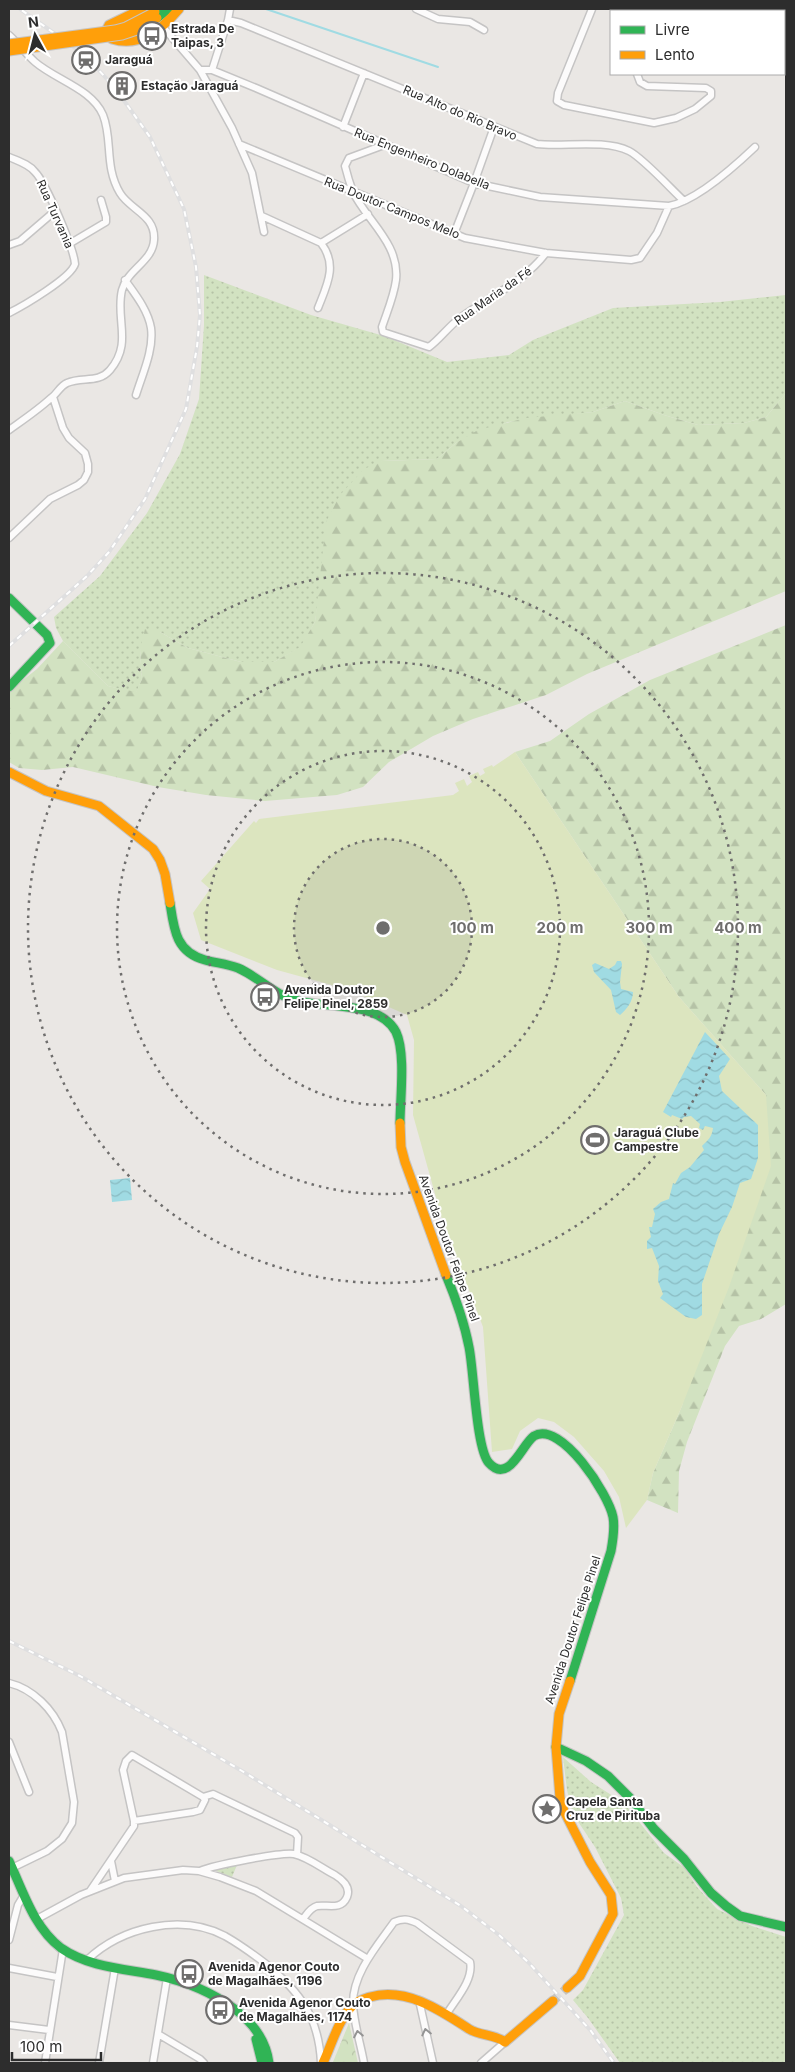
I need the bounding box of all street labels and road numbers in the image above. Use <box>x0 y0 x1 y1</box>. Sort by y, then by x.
street label: Rua Alto do Rio Bravo <box>401 82 519 143</box>
street label: Rua Engenheiro Dolabella <box>352 124 492 193</box>
street label: Rua Doutor Campos Melo <box>322 173 462 242</box>
street label: Rua Turvania <box>34 177 77 251</box>
street label: Rua Maria da Fé <box>451 263 534 328</box>
street label: Avenida Doutor Felipe Pinel <box>416 1172 483 1323</box>
street label: Avenida Doutor Felipe Pinel <box>541 1554 604 1706</box>

